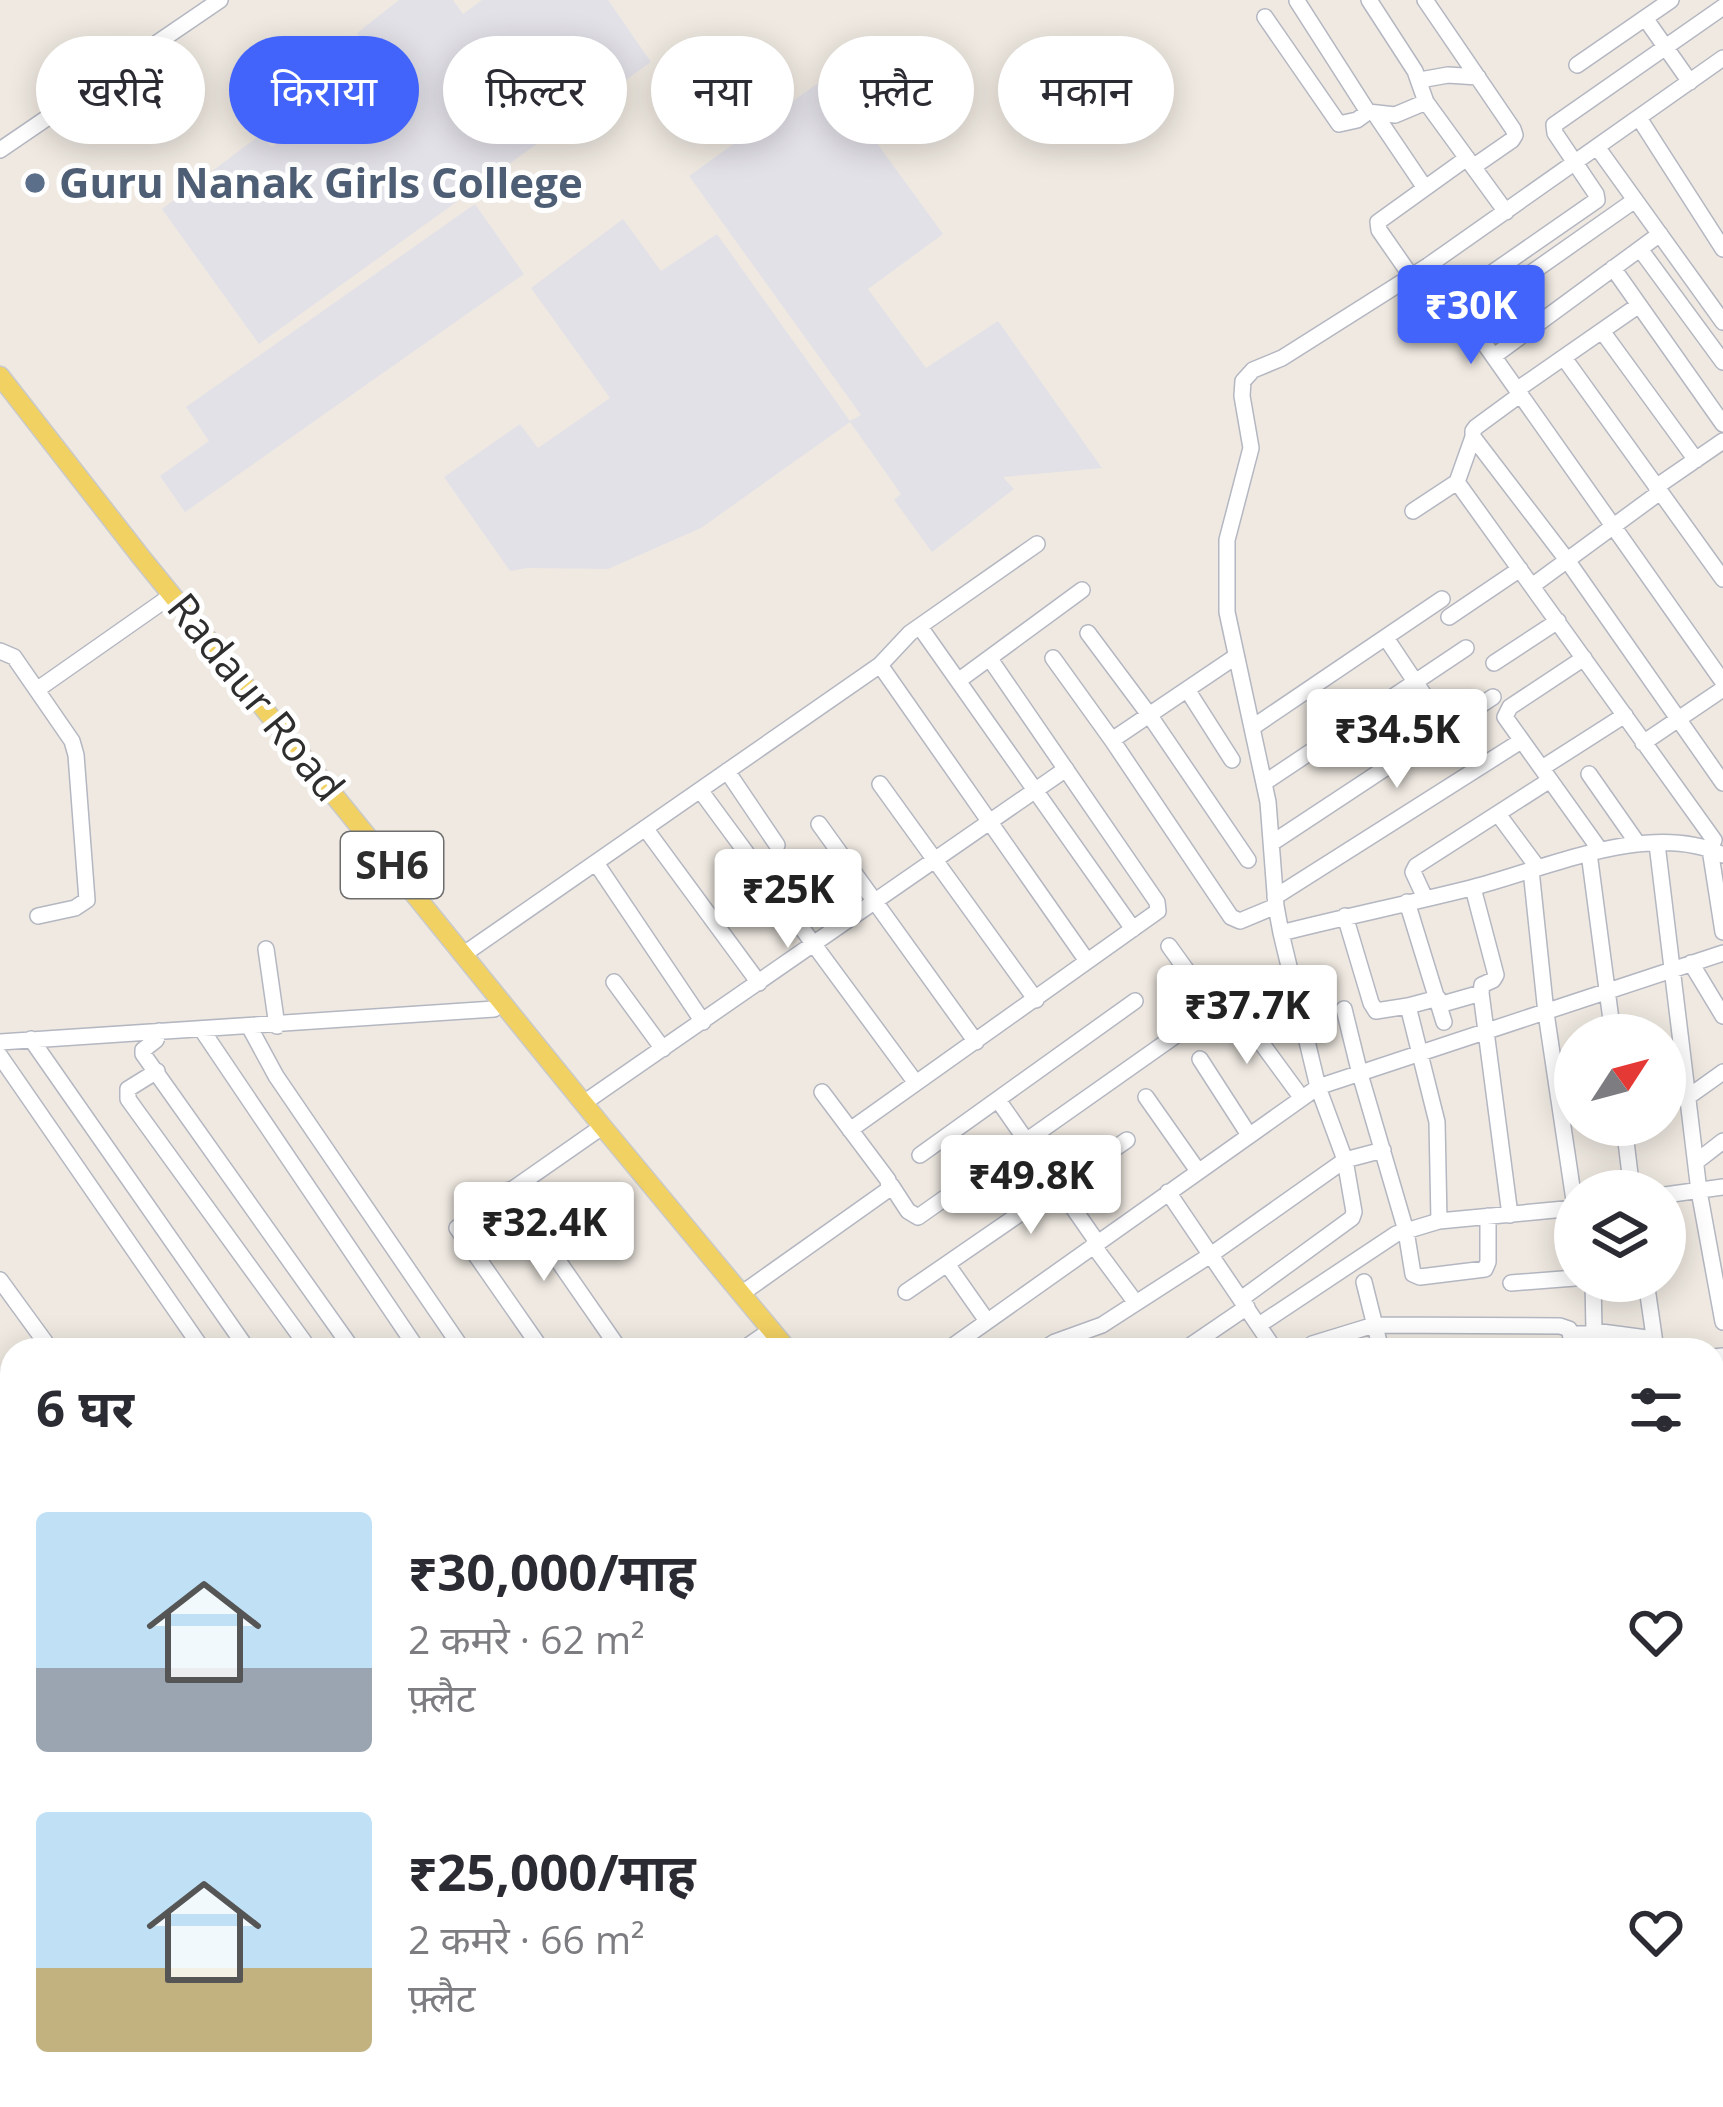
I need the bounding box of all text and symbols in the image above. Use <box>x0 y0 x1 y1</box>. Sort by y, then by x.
chip: खरीदें <box>36 36 205 144</box>
chip: किराया <box>229 36 419 144</box>
chip: फ़िल्टर <box>443 36 627 144</box>
chip: नया <box>651 36 794 144</box>
chip: फ़्लैट <box>818 36 974 144</box>
chip: मकान <box>998 36 1174 144</box>
place label: Guru Nanak Girls College <box>59 153 583 210</box>
marker: Guru Nanak Girls College <box>22 170 48 196</box>
pin: ₹30K <box>1400 265 1542 367</box>
text: ₹30K <box>1425 277 1517 330</box>
street label: Radaur Road <box>156 580 359 812</box>
pin: ₹34.5K <box>1299 689 1495 791</box>
text: ₹34.5K <box>1334 701 1460 754</box>
road number: SH6 <box>341 832 443 898</box>
pin: ₹25K <box>717 849 859 951</box>
text: ₹25K <box>742 861 834 914</box>
pin: ₹37.7K <box>1149 965 1345 1067</box>
text: ₹37.7K <box>1184 977 1310 1030</box>
north arrow <box>1554 1014 1686 1146</box>
map controls <box>1554 1014 1686 1302</box>
pin: ₹49.8K <box>933 1135 1129 1237</box>
text: ₹49.8K <box>968 1147 1094 1200</box>
button: layers <box>1554 1170 1686 1302</box>
pin: ₹32.4K <box>446 1182 642 1284</box>
text: ₹32.4K <box>481 1194 607 1247</box>
text: 6 घर <box>36 1372 134 1442</box>
icon: filters <box>1623 1377 1689 1443</box>
text: ₹30,000/माह <box>408 1536 696 1606</box>
icon: home <box>132 1560 276 1704</box>
icon: heart <box>1623 1599 1689 1665</box>
text: 2 कमरे · 62 m² <box>408 1612 645 1665</box>
text: फ़्लैट <box>408 1670 475 1723</box>
text: ₹25,000/माह <box>408 1836 696 1906</box>
icon: home <box>132 1860 276 2004</box>
icon: heart <box>1623 1899 1689 1965</box>
text: 2 कमरे · 66 m² <box>408 1912 645 1965</box>
text: फ़्लैट <box>408 1970 475 2023</box>

